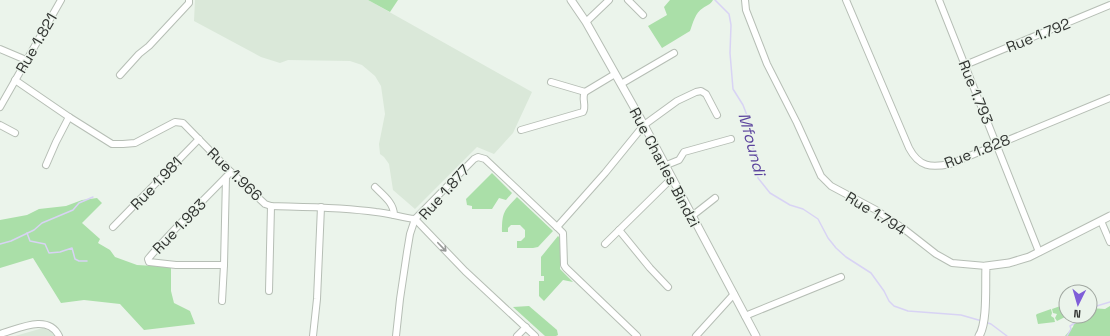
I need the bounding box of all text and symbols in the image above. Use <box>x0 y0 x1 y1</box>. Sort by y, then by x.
street label: Rue 1.821 <box>11 10 61 76</box>
street label: Rue 1.792 <box>1003 14 1073 56</box>
street label: Rue 1.793 <box>955 57 997 127</box>
street label: Rue Charles Bindzi <box>625 104 705 230</box>
water label: Mfoundi <box>734 110 771 180</box>
street label: Rue 1.828 <box>941 130 1013 172</box>
street label: Rue 1.966 <box>204 143 266 205</box>
street label: Rue 1.981 <box>126 153 186 213</box>
street label: Rue 1.877 <box>414 161 474 223</box>
street label: Rue 1.794 <box>842 187 910 239</box>
street label: Rue 1.983 <box>148 195 210 257</box>
one-way arrow <box>438 242 447 252</box>
north arrow <box>1058 284 1098 324</box>
text: N <box>1073 307 1081 321</box>

